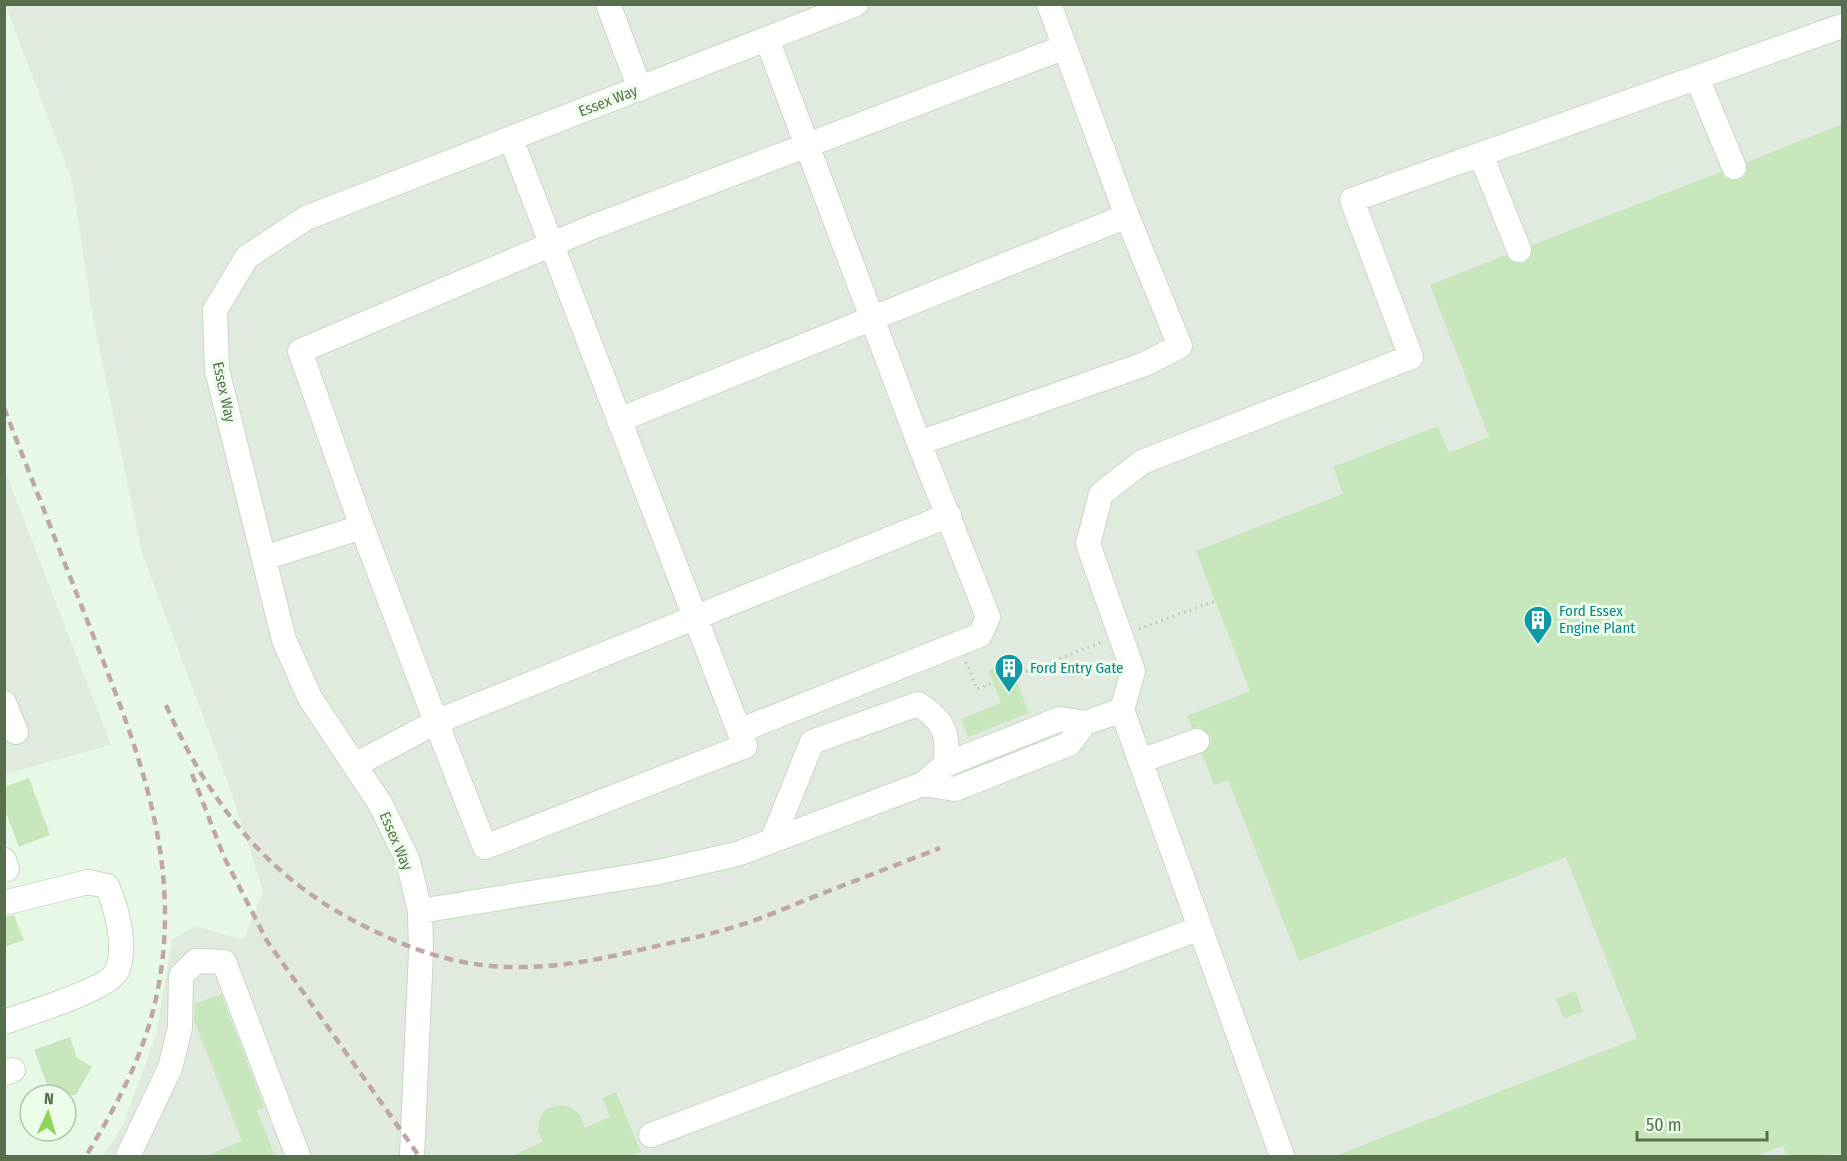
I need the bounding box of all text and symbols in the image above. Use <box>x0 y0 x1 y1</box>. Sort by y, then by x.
street label: Essex Way <box>576 81 640 120</box>
street label: Essex Way <box>209 360 239 424</box>
place label: Ford Essex Engine Plant <box>1559 602 1635 637</box>
building icon: Ford Essex Engine Plant <box>1522 604 1554 646</box>
building icon: Ford Entry Gate <box>993 652 1025 694</box>
place label: Ford Entry Gate <box>1030 659 1124 677</box>
street label: Essex Way <box>376 809 416 873</box>
north arrow <box>18 1083 78 1143</box>
text: N <box>44 1089 54 1108</box>
scale bar <box>1637 1104 1768 1142</box>
text: 50 m <box>1646 1114 1682 1136</box>

